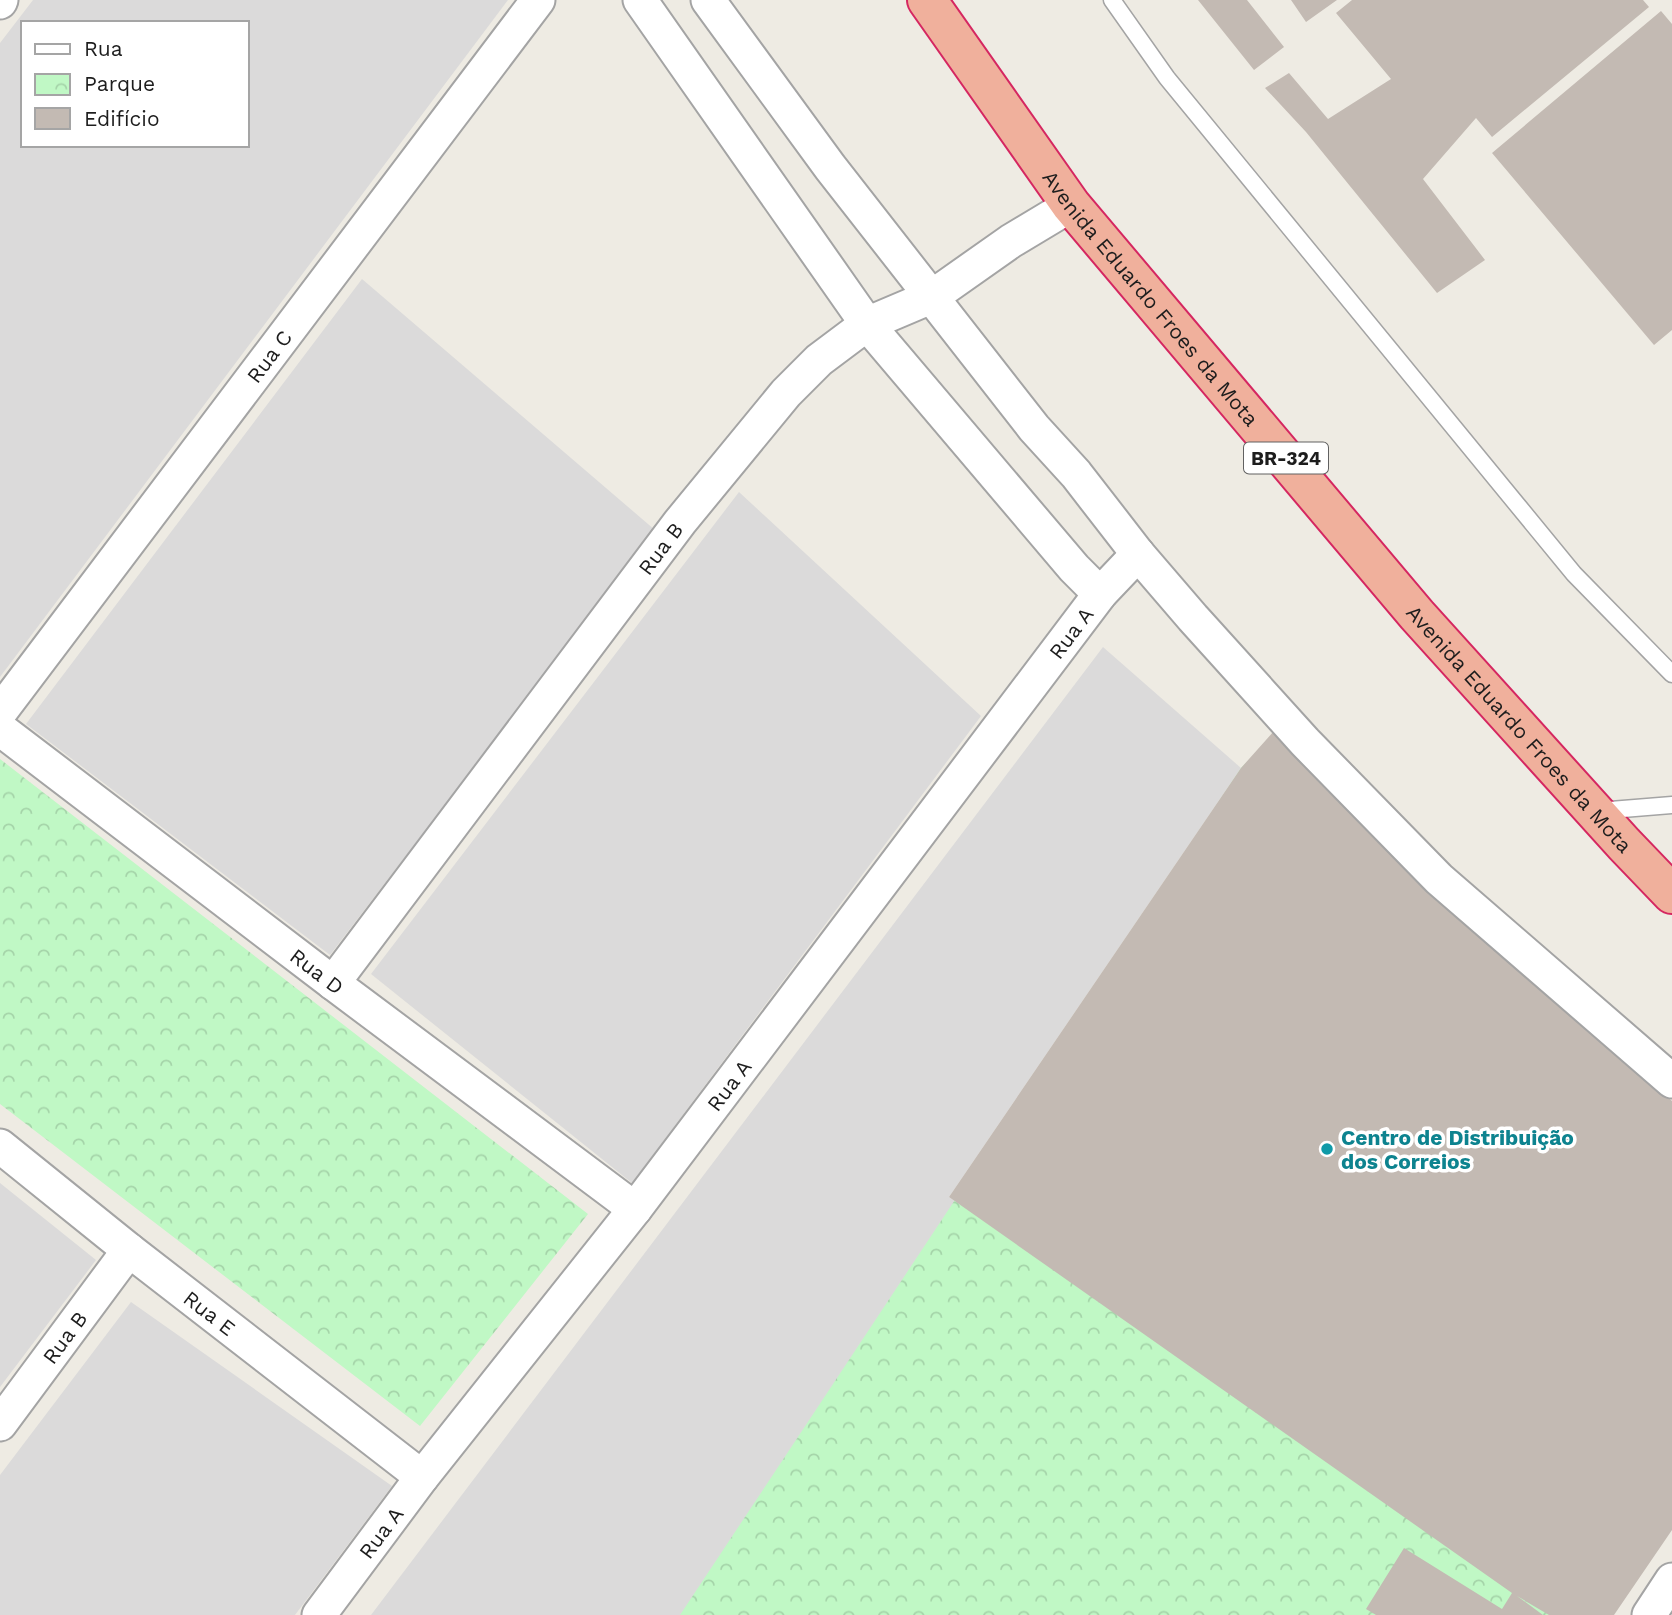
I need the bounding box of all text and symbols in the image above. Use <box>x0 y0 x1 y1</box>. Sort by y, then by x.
legend <box>21 21 248 147</box>
text: Rua <box>84 36 123 61</box>
text: Parque <box>84 71 155 96</box>
text: Edifício <box>84 106 160 131</box>
street label: Avenida Eduardo Froes da Mota <box>1038 165 1264 431</box>
street label: Rua C <box>241 325 297 388</box>
road number: BR-324 <box>1244 442 1328 474</box>
street label: Rua B <box>632 517 688 579</box>
street label: Avenida Eduardo Froes da Mota <box>1401 600 1638 858</box>
street label: Rua A <box>1043 602 1098 664</box>
street label: Rua D <box>286 943 349 999</box>
street label: Rua A <box>701 1054 756 1116</box>
place label: Centro de Distribuição dos Correios <box>1341 1125 1574 1174</box>
marker: Centro de Distribuição dos Correios <box>1319 1141 1335 1157</box>
street label: Rua E <box>179 1285 241 1341</box>
street label: Rua B <box>37 1306 92 1368</box>
street label: Rua A <box>353 1502 408 1563</box>

